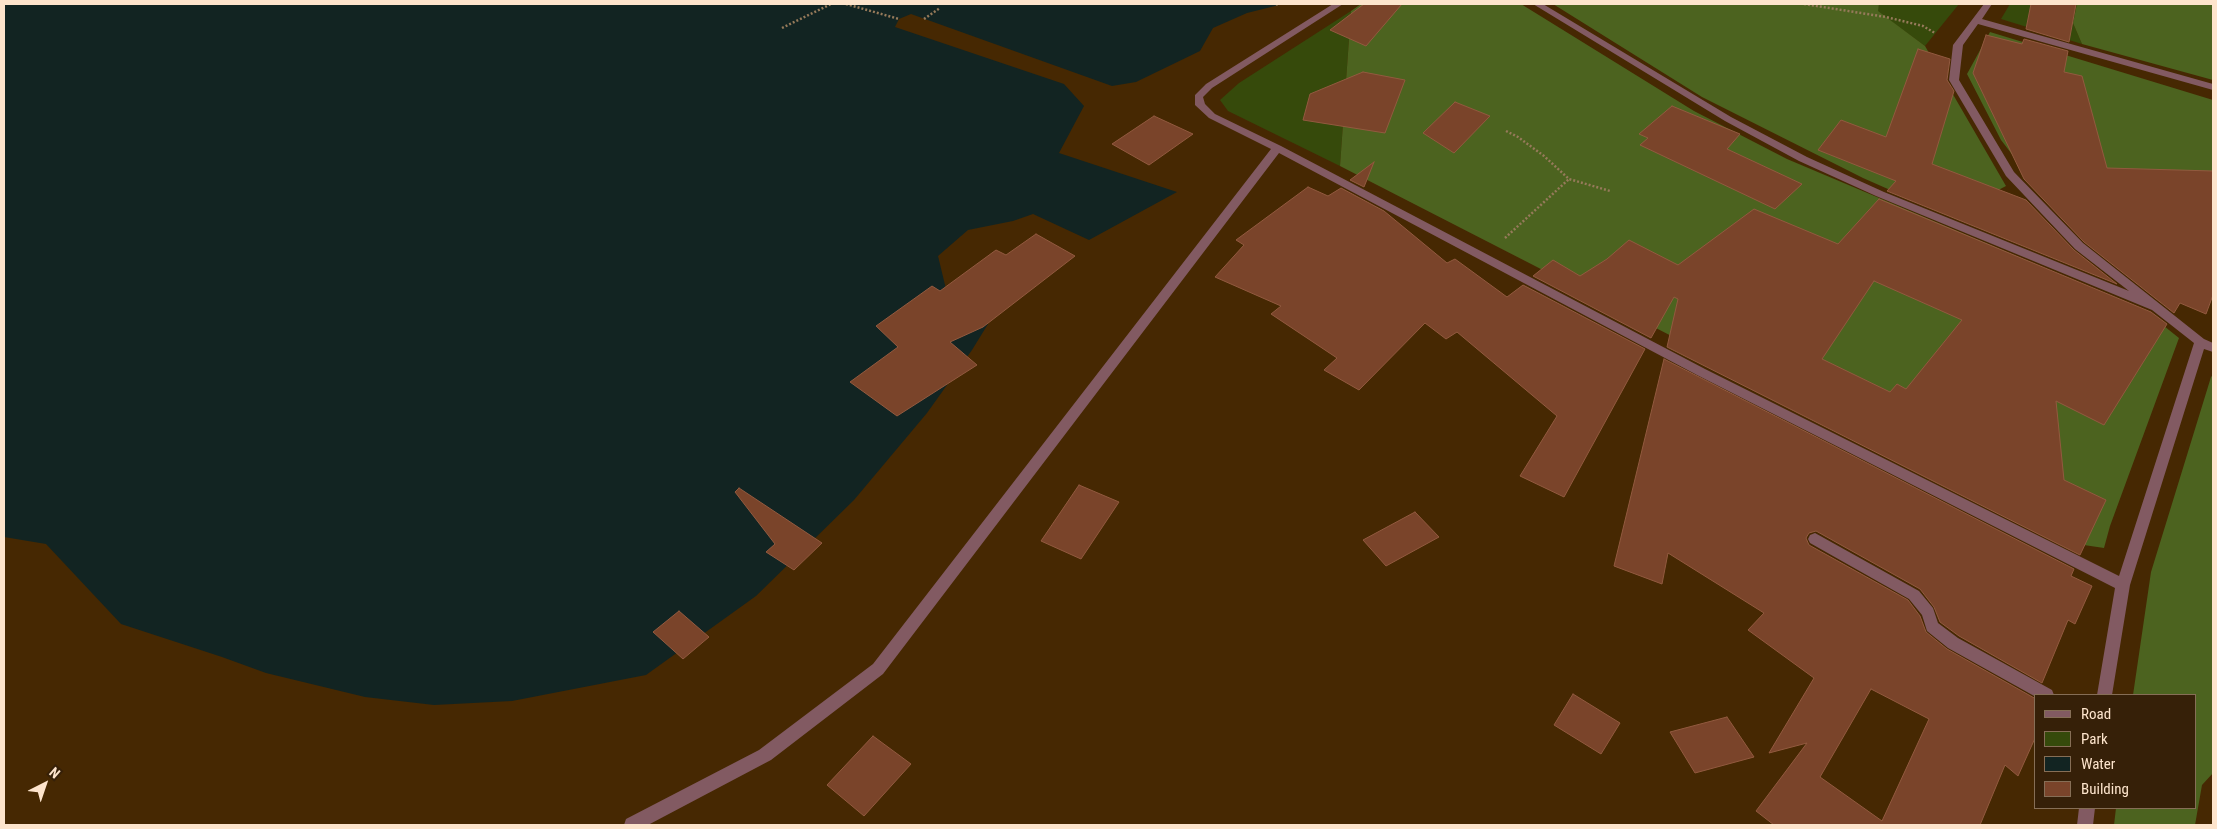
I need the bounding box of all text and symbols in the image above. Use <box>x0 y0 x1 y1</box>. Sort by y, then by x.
legend <box>2034 694 2197 809</box>
text: Road <box>2081 705 2111 723</box>
text: Park <box>2081 730 2108 748</box>
text: Water <box>2081 755 2115 773</box>
north arrow <box>20 759 70 809</box>
text: N <box>46 764 63 782</box>
text: Building <box>2081 780 2129 798</box>

